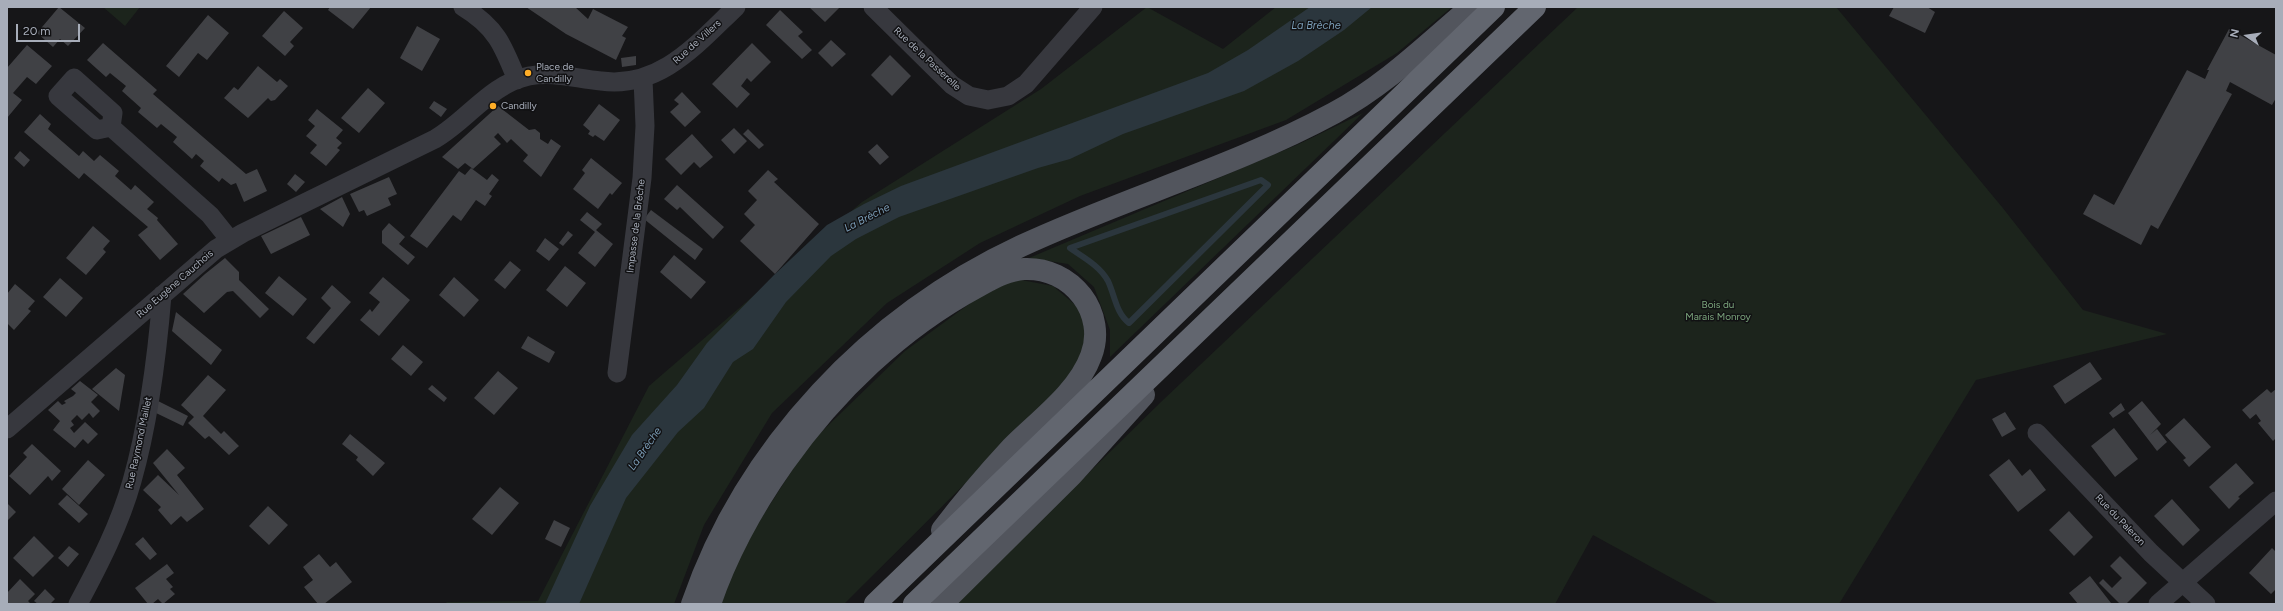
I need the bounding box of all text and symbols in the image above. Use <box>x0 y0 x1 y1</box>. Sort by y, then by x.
scale bar <box>18 16 82 42</box>
north arrow <box>2227 16 2267 56</box>
street label: Rue de Villers <box>670 17 724 67</box>
water label: La Brèche <box>1291 19 1341 33</box>
text: 20 m <box>23 24 51 38</box>
street label: Rue de la Passerelle <box>891 25 963 93</box>
text: N <box>2228 28 2242 39</box>
place label: Place de Candilly <box>536 61 574 84</box>
marker: Place de Candilly <box>523 68 533 78</box>
place label: Candilly <box>501 100 537 112</box>
marker: Candilly <box>488 101 498 111</box>
street label: Impasse de la Brèche <box>624 178 648 274</box>
water label: La Brèche <box>842 201 892 235</box>
street label: Rue Eugène Cauchois <box>134 247 216 321</box>
park label: Bois du Marais Monroy <box>1685 299 1751 322</box>
street label: Rue Raymond Maillet <box>123 396 155 490</box>
water label: La Brèche <box>625 425 665 473</box>
street label: Rue du Paleron <box>2092 492 2148 548</box>

